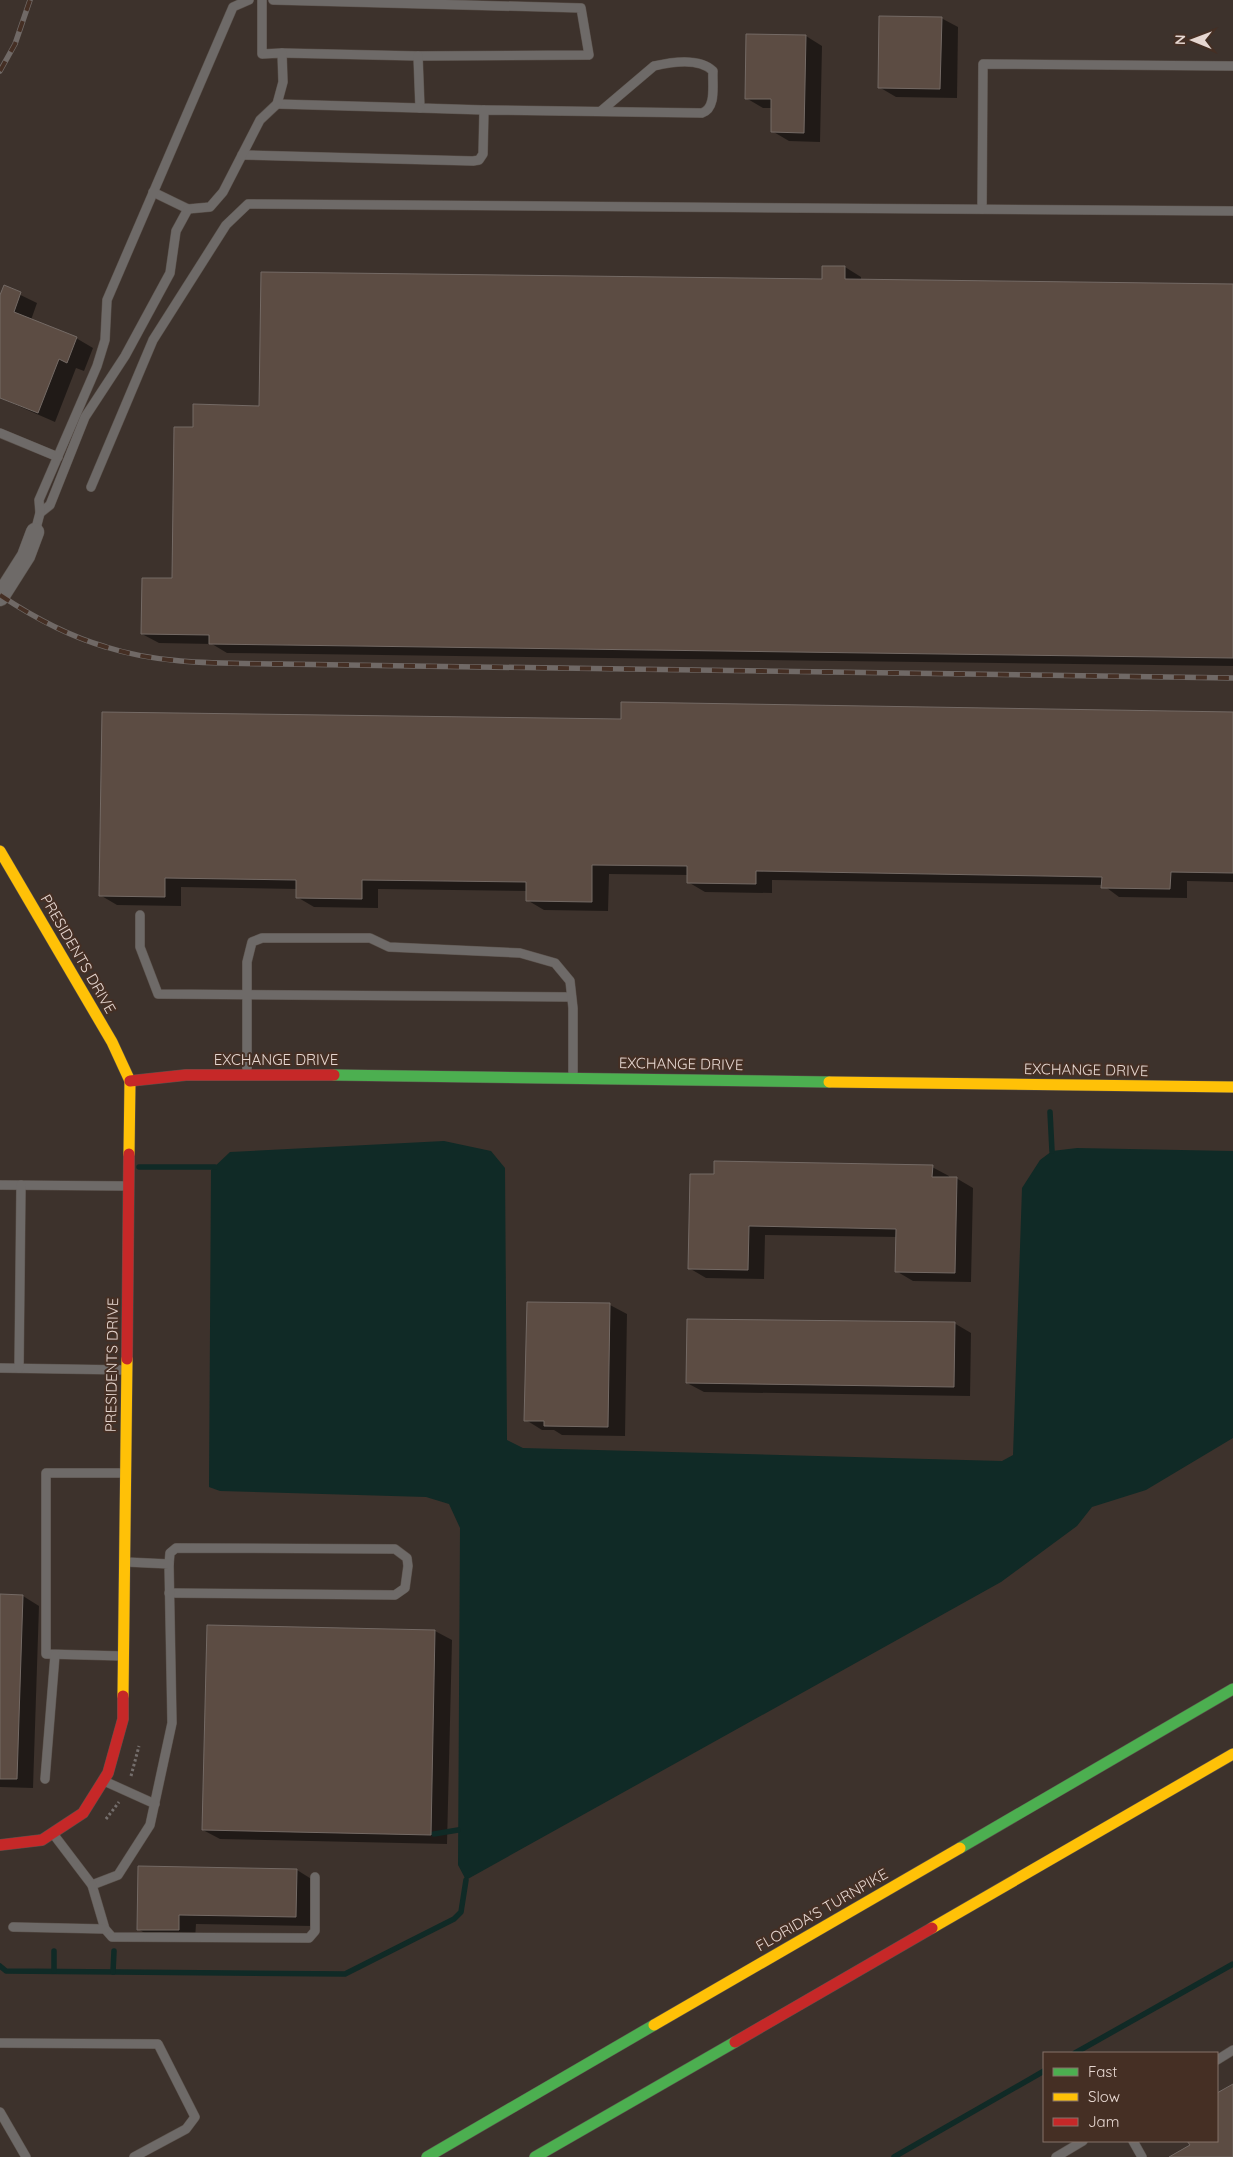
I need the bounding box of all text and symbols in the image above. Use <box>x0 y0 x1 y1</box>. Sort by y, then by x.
north arrow <box>1168 15 1218 65</box>
text: N <box>1171 34 1189 45</box>
street label: PRESIDENTS DRIVE <box>37 891 120 1017</box>
street label: EXCHANGE DRIVE <box>214 1050 338 1069</box>
street label: EXCHANGE DRIVE <box>619 1053 743 1074</box>
street label: EXCHANGE DRIVE <box>1024 1059 1148 1080</box>
street label: PRESIDENTS DRIVE <box>101 1298 122 1432</box>
street label: FLORIDA'S TURNPIKE <box>752 1864 891 1955</box>
legend <box>1043 2052 1218 2142</box>
text: Fast <box>1088 2062 1117 2081</box>
text: Slow <box>1088 2087 1120 2106</box>
text: Jam <box>1088 2112 1119 2131</box>

